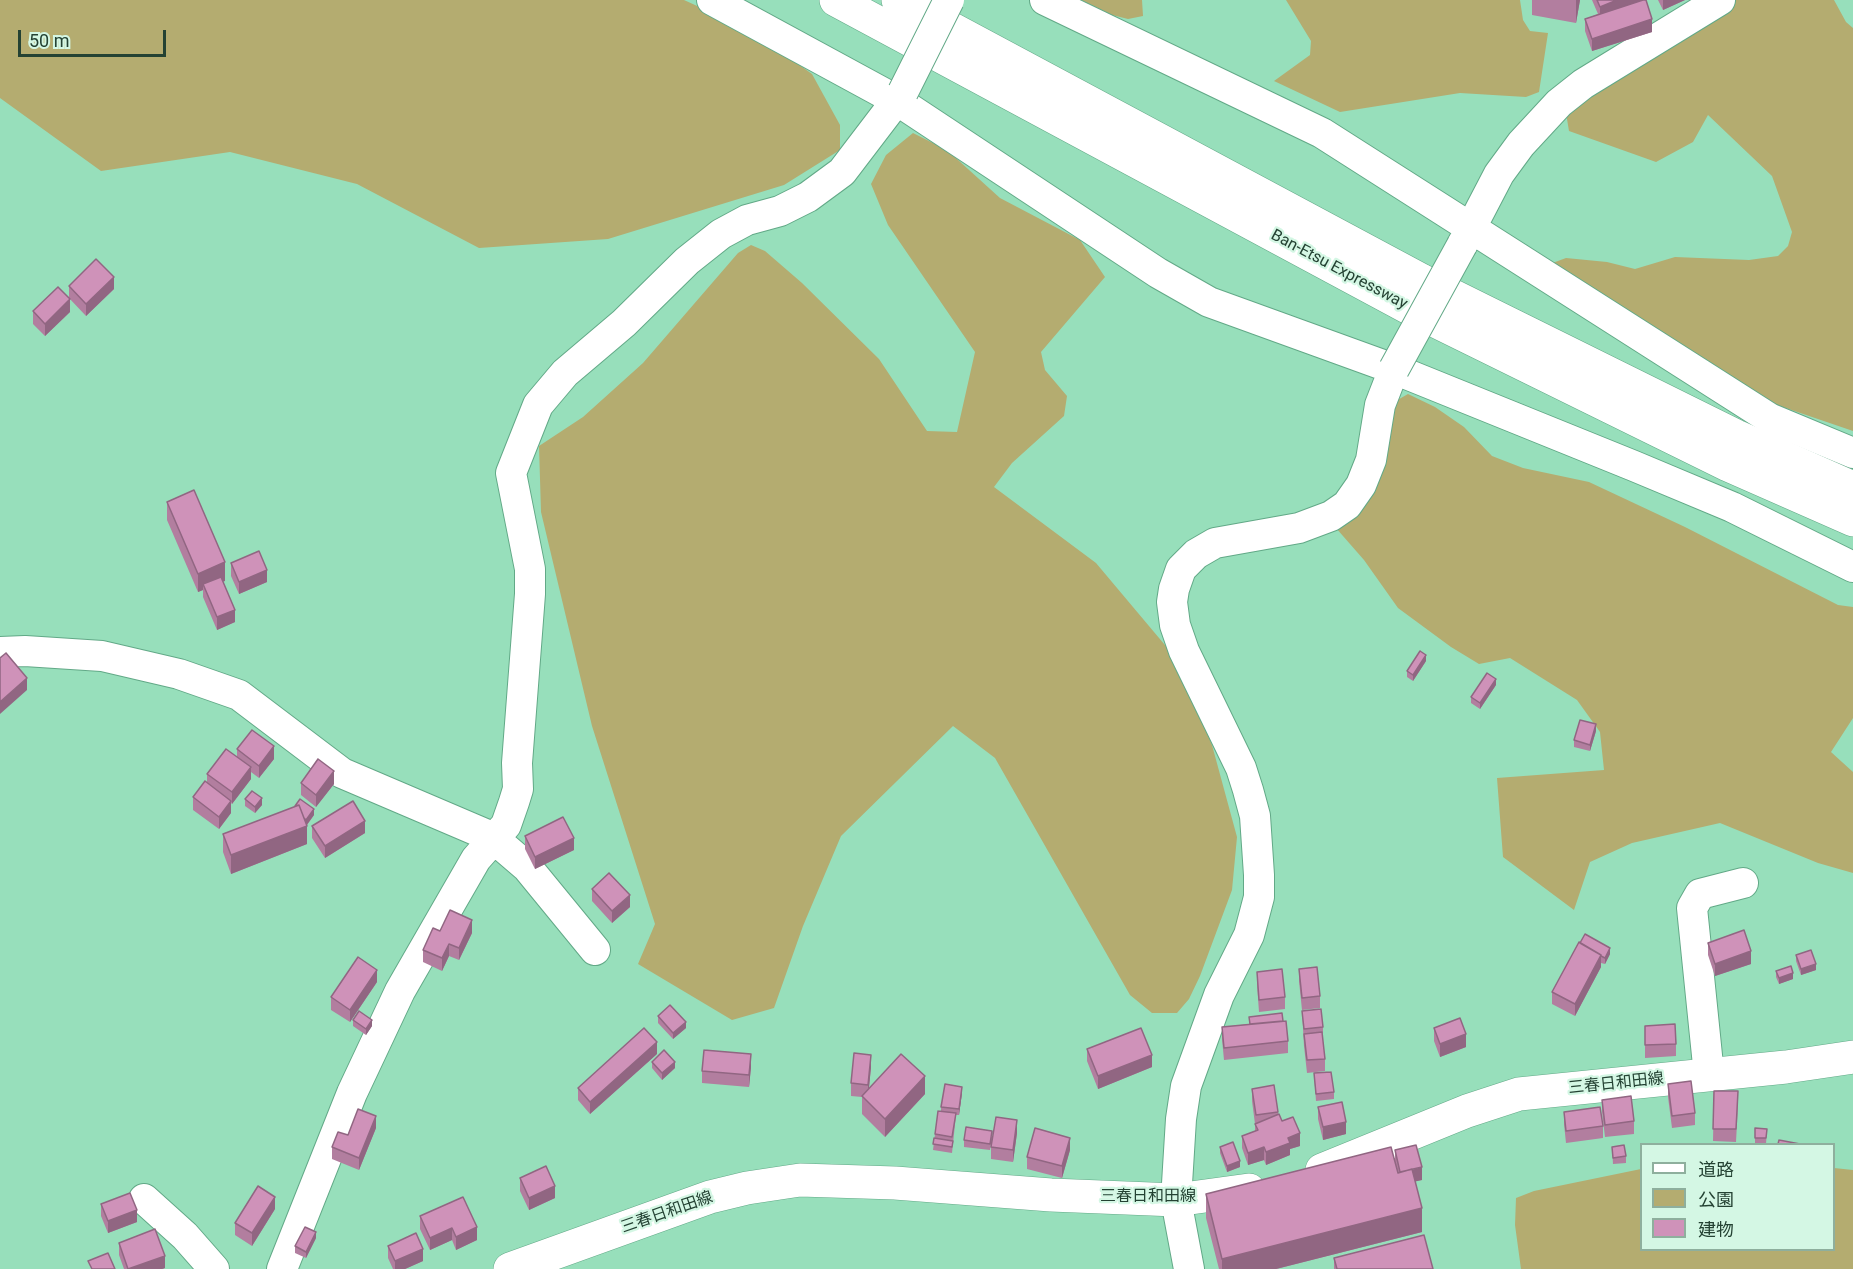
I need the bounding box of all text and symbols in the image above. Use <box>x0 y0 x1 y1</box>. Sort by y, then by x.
scale bar <box>21 18 170 56</box>
text: 50 m <box>29 30 69 51</box>
street label: Ban-Etsu Expressway <box>1267 226 1411 314</box>
street label: 三春日和田線 <box>1567 1069 1665 1099</box>
legend <box>1640 1143 1835 1251</box>
text: 道路 <box>1698 1159 1734 1180</box>
street label: 三春日和田線 <box>1100 1187 1196 1207</box>
street label: 三春日和田線 <box>618 1188 716 1238</box>
text: 公園 <box>1698 1189 1734 1210</box>
text: 建物 <box>1698 1219 1734 1240</box>

